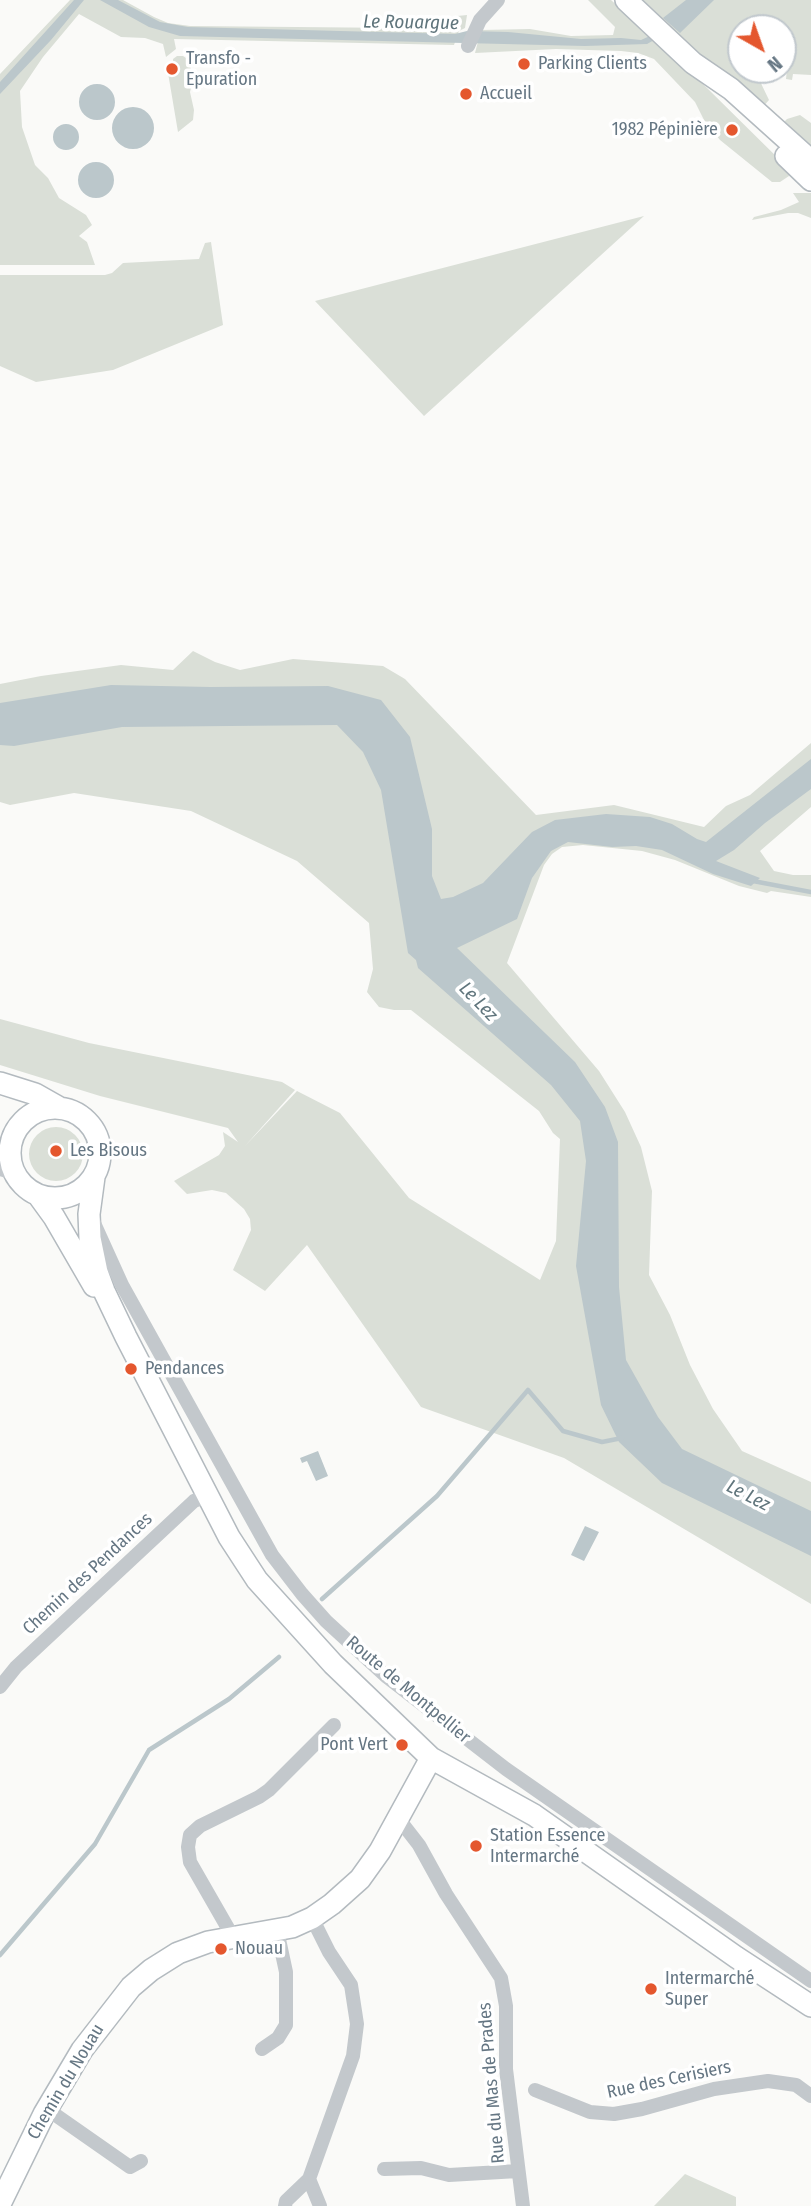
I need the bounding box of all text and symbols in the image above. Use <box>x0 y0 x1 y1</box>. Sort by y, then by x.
water label: Le Rouargue <box>363 11 459 35</box>
north arrow <box>727 14 797 84</box>
place label: Transfo - Epuration <box>186 48 257 90</box>
text: N <box>763 51 786 76</box>
place label: Parking Clients <box>538 53 647 75</box>
marker: Parking Clients <box>516 56 532 72</box>
marker: Transfo - Epuration <box>164 61 180 77</box>
place label: Accueil <box>480 83 532 105</box>
marker: Accueil <box>458 86 474 102</box>
place label: 1982 Pépinière <box>612 119 718 141</box>
marker: 1982 Pépinière <box>724 122 740 138</box>
water label: Le Lez <box>454 978 502 1026</box>
place label: Les Bisous <box>70 1140 147 1162</box>
marker: Les Bisous <box>48 1143 64 1159</box>
place label: Pendances <box>145 1358 224 1380</box>
marker: Pendances <box>123 1361 139 1377</box>
water label: Le Lez <box>723 1475 773 1517</box>
street label: Chemin des Pendances <box>19 1508 157 1640</box>
street label: Route de Montpellier <box>342 1632 474 1748</box>
place label: Pont Vert <box>320 1734 388 1756</box>
marker: Pont Vert <box>394 1737 410 1753</box>
place label: Station Essence Intermarché <box>490 1825 605 1868</box>
marker: Station Essence Intermarché <box>468 1838 484 1854</box>
place label: Nouau <box>235 1938 283 1960</box>
marker: Nouau <box>213 1941 229 1957</box>
place label: Intermarché Super <box>665 1968 755 2010</box>
marker: Intermarché Super <box>643 1981 659 1997</box>
street label: Rue du Mas de Prades <box>474 2002 510 2164</box>
street label: Chemin du Nouau <box>23 2020 109 2144</box>
street label: Rue des Cerisiers <box>605 2056 733 2104</box>

